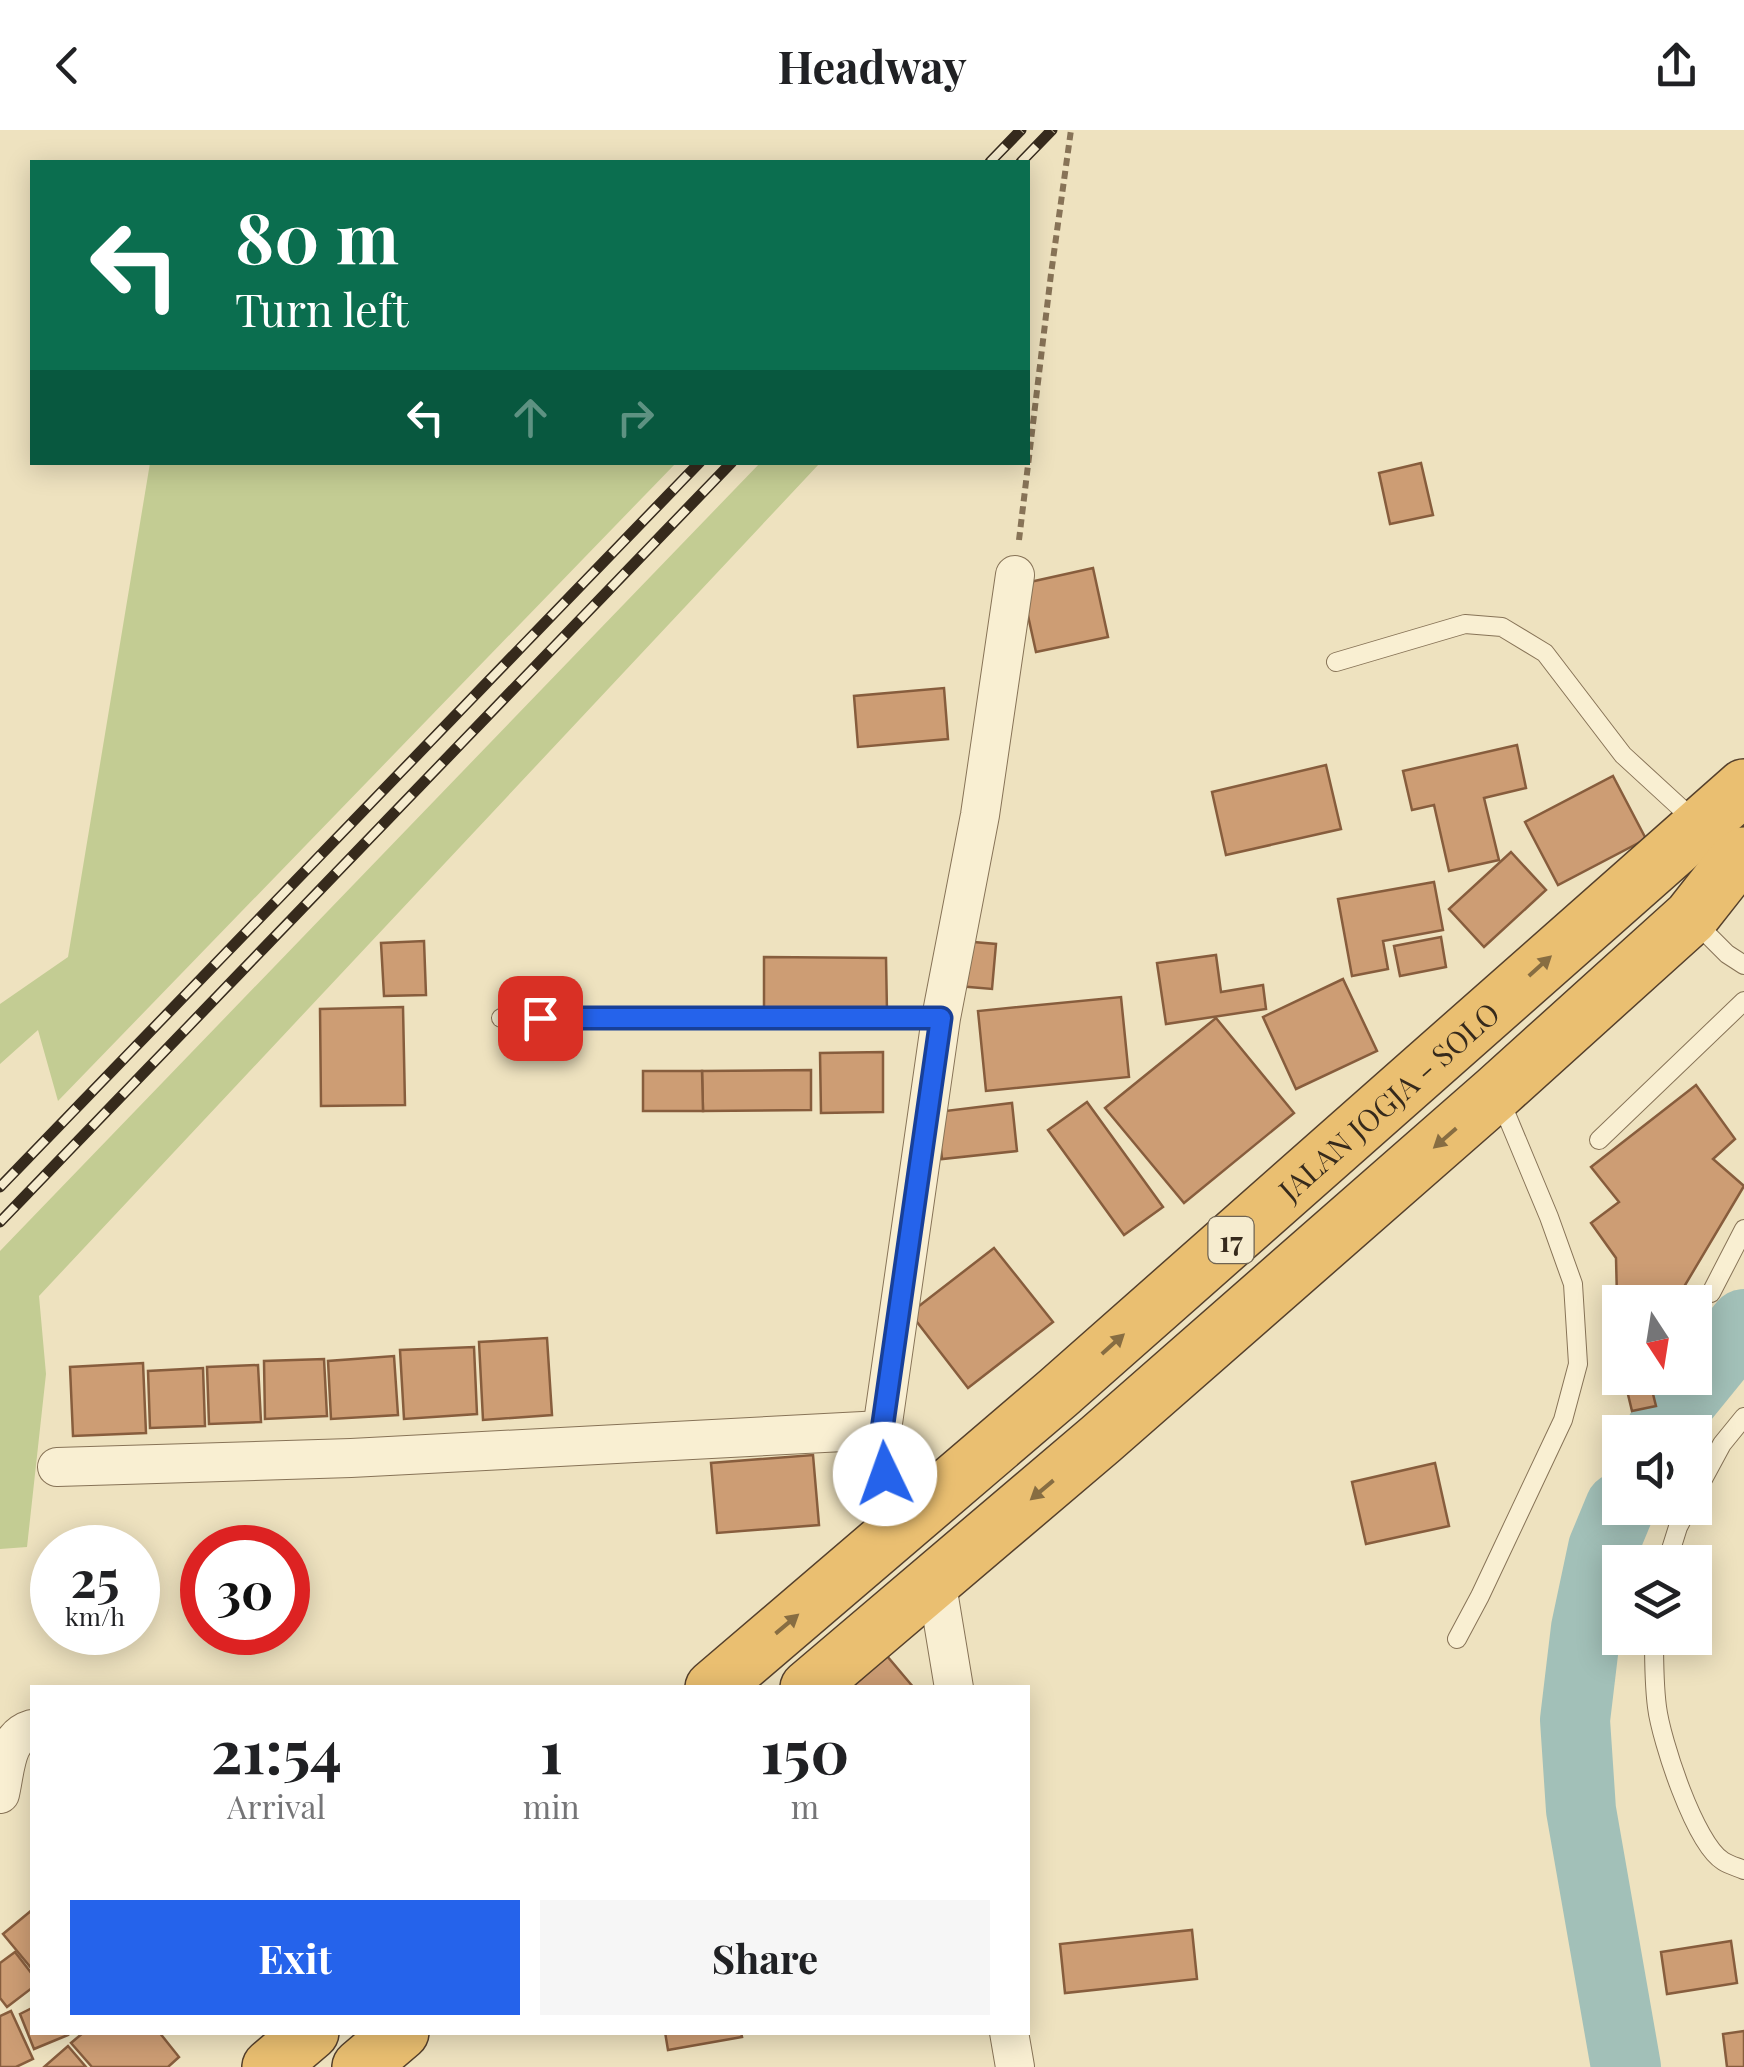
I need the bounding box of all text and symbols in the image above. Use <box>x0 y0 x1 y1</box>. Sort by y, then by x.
text: Headway <box>777 35 967 95</box>
icon: back <box>40 38 95 93</box>
icon: share <box>1649 38 1704 93</box>
text: 80 m <box>235 188 399 282</box>
icon: left <box>70 200 200 330</box>
text: Turn left <box>235 278 409 338</box>
icon: left <box>398 390 453 445</box>
icon: ahead <box>503 390 558 445</box>
icon: right <box>608 390 663 445</box>
one-way arrow <box>1528 955 1552 978</box>
pin <box>498 976 583 1061</box>
icon: arrive <box>513 991 568 1046</box>
street label: JALAN JOGJA - SOLO <box>1269 993 1507 1210</box>
one-way arrow <box>1433 1127 1458 1149</box>
road number: 17 <box>1208 1217 1254 1263</box>
north arrow <box>1602 1285 1712 1395</box>
map controls <box>1602 1285 1712 1655</box>
one-way arrow <box>1100 1333 1125 1355</box>
button: sound <box>1602 1415 1712 1525</box>
position arrow <box>833 1422 937 1526</box>
one-way arrow <box>1029 1478 1054 1500</box>
speed limit sign: 30 <box>180 1525 310 1655</box>
text: 25 <box>70 1544 120 1611</box>
button: layers <box>1602 1545 1712 1655</box>
text: km/h <box>65 1599 125 1632</box>
one-way arrow <box>775 1614 800 1636</box>
text: 21:54 <box>211 1709 342 1789</box>
text: 1 <box>540 1709 563 1789</box>
text: 150 <box>761 1709 849 1789</box>
text: Arrival <box>227 1784 326 1827</box>
text: min <box>523 1784 580 1827</box>
text: m <box>791 1784 819 1827</box>
button: Exit <box>70 1900 520 2015</box>
button: Share <box>540 1900 990 2015</box>

